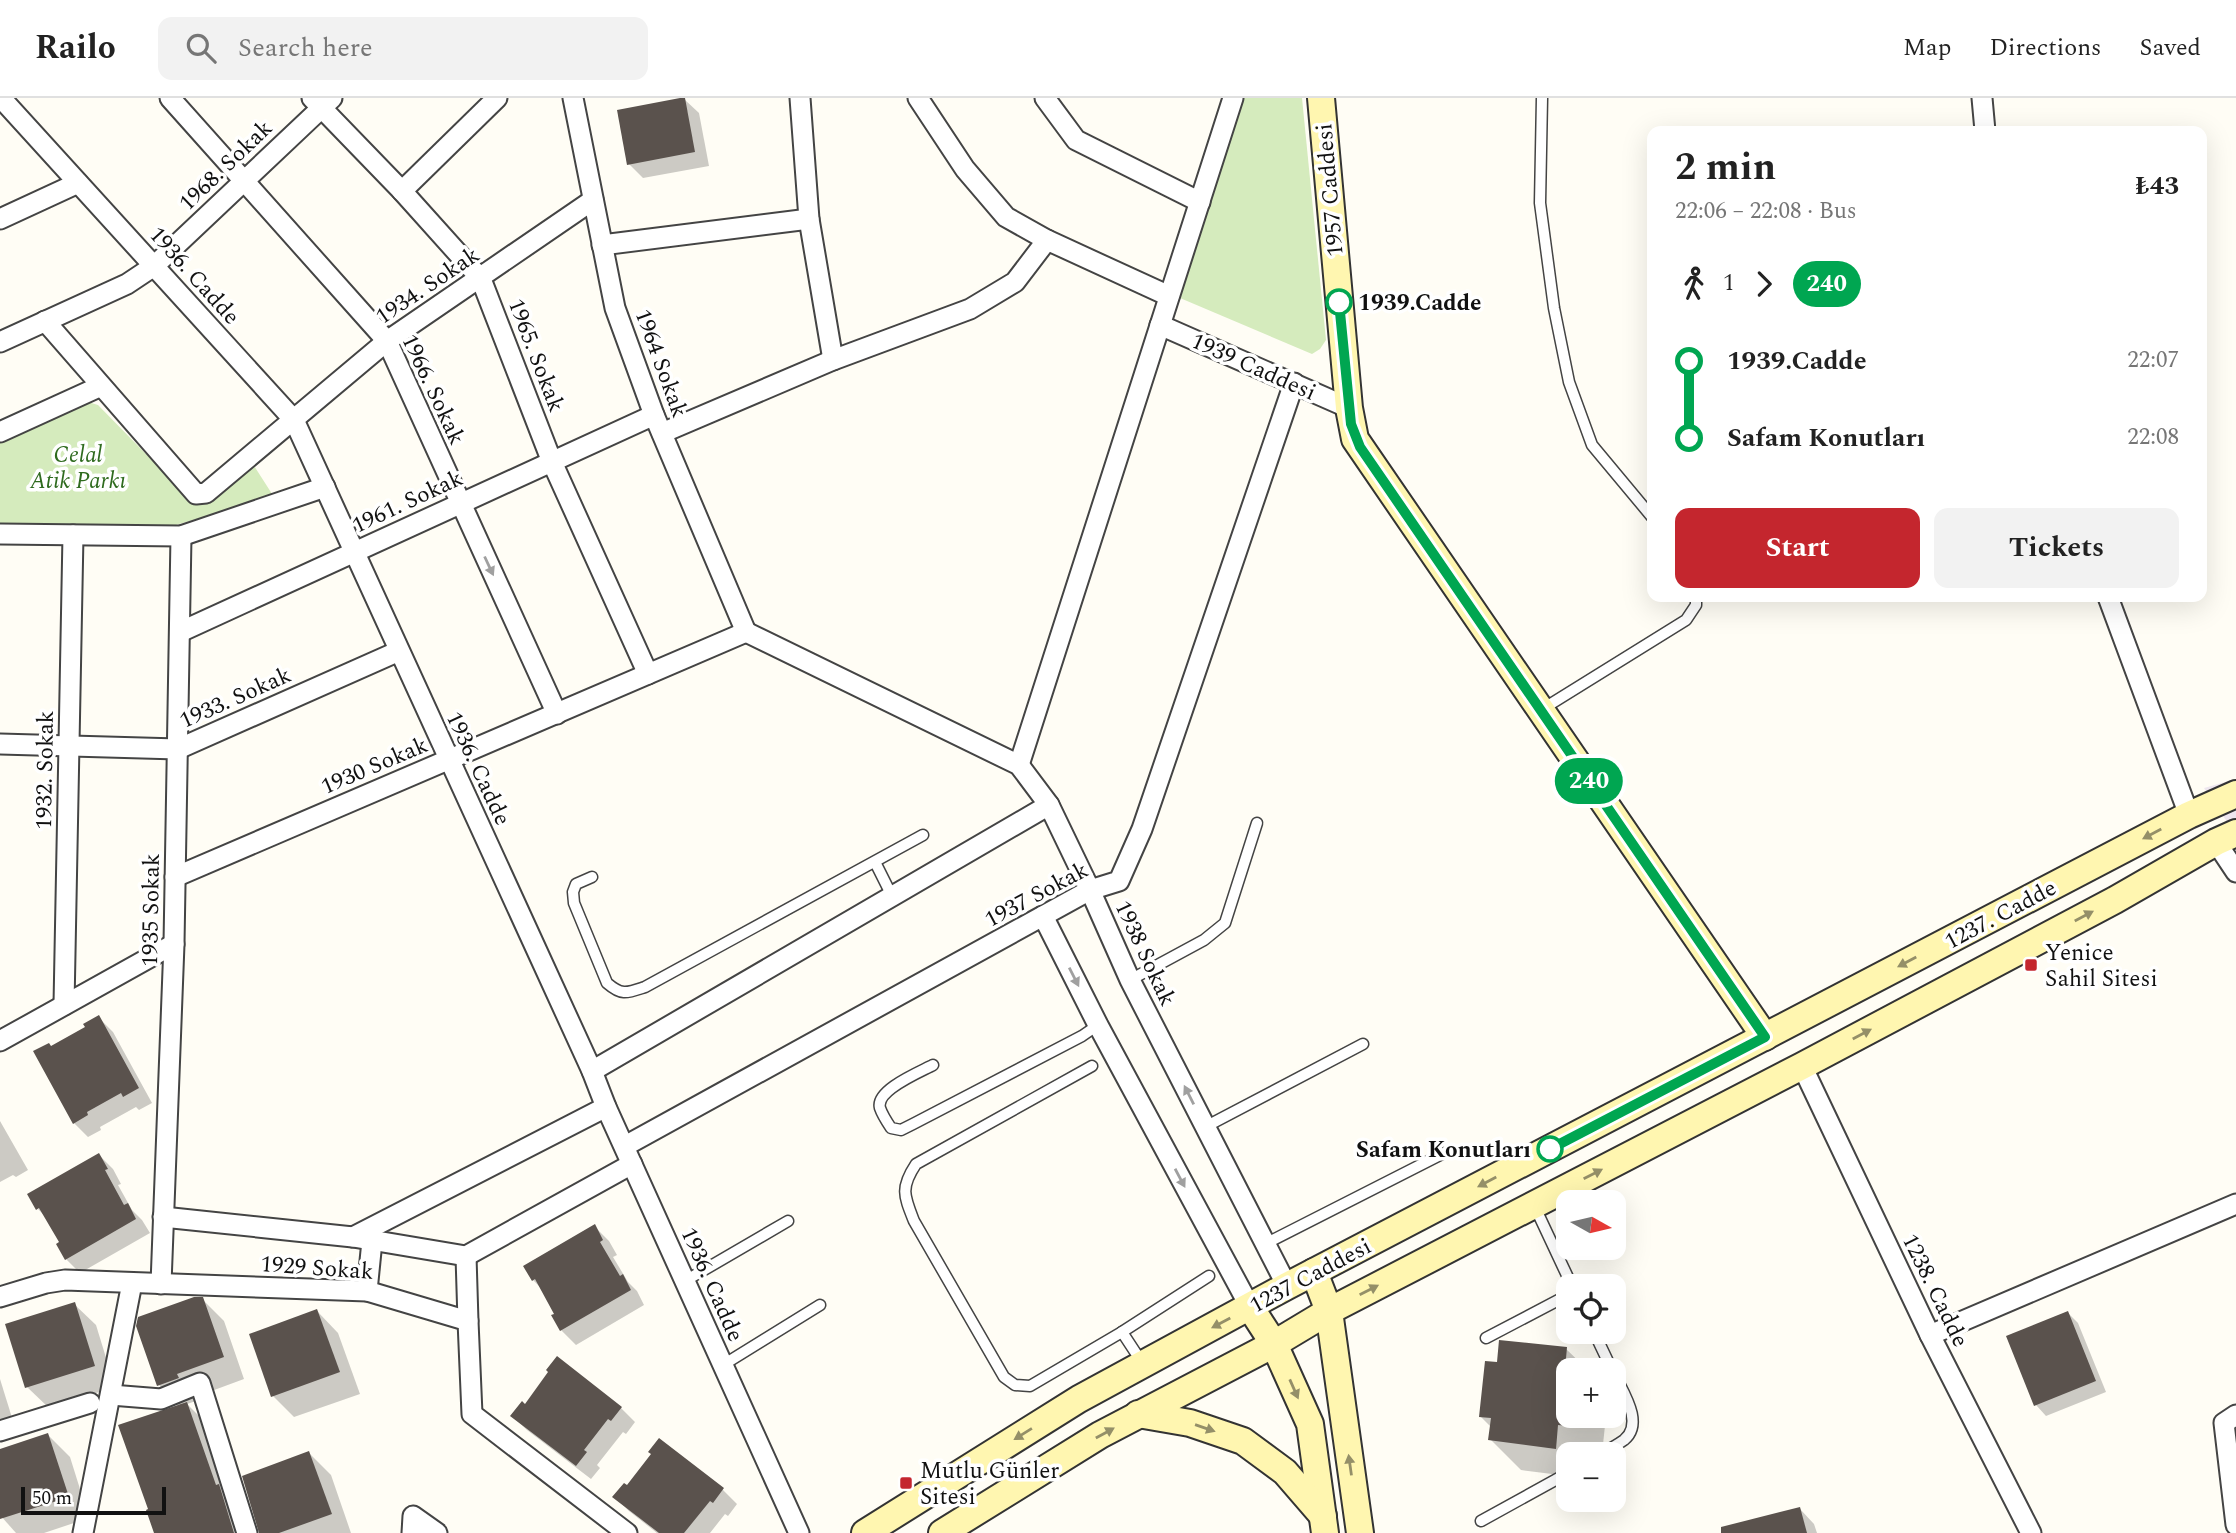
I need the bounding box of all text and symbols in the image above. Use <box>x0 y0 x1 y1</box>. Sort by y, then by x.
search box <box>158 17 648 80</box>
text: Railo <box>35 23 116 73</box>
text: Search here <box>238 28 373 68</box>
icon: search <box>182 29 220 67</box>
text: Map <box>1903 30 1951 66</box>
text: Directions <box>1989 30 2101 66</box>
text: Saved <box>2139 30 2201 66</box>
street label: 1968. Sokak <box>171 112 281 220</box>
street label: 1957 Caddesi <box>1307 122 1354 258</box>
text: 2 min <box>1675 139 1776 197</box>
text: ₺43 <box>2135 166 2179 206</box>
text: 22:06 – 22:08 · Bus <box>1675 194 1857 229</box>
street label: 1936. Cadde <box>140 219 248 333</box>
street label: 1934. Sokak <box>369 238 487 334</box>
icon: walk <box>1675 265 1713 303</box>
icon: forward <box>1745 265 1783 303</box>
text: 1 <box>1723 266 1735 301</box>
text: 240 <box>1807 266 1847 302</box>
place label: 1939.Cadde <box>1358 286 1482 321</box>
marker: 1939.Cadde <box>1326 289 1352 315</box>
street label: 1965. Sokak <box>498 294 573 418</box>
street label: 1964 Sokak <box>625 304 696 423</box>
street label: 1939 Caddesi <box>1185 324 1322 411</box>
street label: 1966. Sokak <box>392 328 474 451</box>
text: 1939.Cadde <box>1727 341 1867 381</box>
text: 22:07 <box>2127 343 2179 378</box>
text: Safam Konutları <box>1727 418 1925 458</box>
text: 22:08 <box>2127 420 2179 455</box>
park label: Celal Atik Parkı <box>29 438 126 499</box>
street label: 1961. Sokak <box>346 461 469 543</box>
button: Start <box>1675 508 1920 588</box>
button: Tickets <box>1934 508 2179 588</box>
one-way arrow <box>484 555 495 576</box>
street label: 1933. Sokak <box>174 658 297 739</box>
street label: 1936. Cadde <box>436 706 519 831</box>
street label: 1932. Sokak <box>27 710 64 830</box>
street label: 1930 Sokak <box>316 728 434 805</box>
line badge: 240 <box>1549 758 1629 804</box>
text: 240 <box>1569 763 1609 799</box>
one-way arrow <box>2142 827 2162 839</box>
street label: 1935 Sokak <box>133 853 170 967</box>
street label: 1937 Sokak <box>978 853 1095 937</box>
street label: 1237. Cadde <box>1938 871 2063 959</box>
street label: 1938 Sokak <box>1105 895 1185 1013</box>
one-way arrow <box>2074 910 2094 922</box>
place label: Yenice Sahil Sitesi <box>2045 936 2158 997</box>
one-way arrow <box>1898 956 1917 968</box>
marker: Yenice Sahil Sitesi <box>2023 957 2039 973</box>
one-way arrow <box>1068 967 1079 987</box>
one-way arrow <box>1852 1028 1872 1040</box>
one-way arrow <box>1183 1085 1194 1105</box>
place label: Safam Konutları <box>1356 1133 1531 1168</box>
marker: Safam Konutları <box>1537 1136 1563 1162</box>
one-way arrow <box>1175 1168 1186 1188</box>
one-way arrow <box>1583 1168 1603 1180</box>
one-way arrow <box>1477 1176 1497 1187</box>
north arrow <box>1556 1190 1626 1260</box>
map controls <box>1556 1190 1626 1512</box>
street label: 1936. Cadde <box>671 1222 752 1348</box>
street label: 1238. Cadde <box>1892 1228 1977 1353</box>
street label: 1237 Caddesi <box>1243 1229 1378 1323</box>
street label: 1929 Sokak <box>259 1247 375 1290</box>
button: locate <box>1556 1274 1626 1344</box>
one-way arrow <box>1359 1284 1379 1295</box>
one-way arrow <box>1212 1317 1231 1329</box>
button: + <box>1556 1358 1626 1428</box>
one-way arrow <box>1289 1378 1300 1399</box>
one-way arrow <box>1195 1423 1216 1434</box>
one-way arrow <box>1095 1427 1114 1439</box>
one-way arrow <box>1014 1428 1033 1441</box>
button: − <box>1556 1442 1626 1512</box>
place label: Mutlu Günler Sitesi <box>920 1454 1060 1515</box>
one-way arrow <box>1345 1454 1356 1476</box>
marker: Mutlu Günler Sitesi <box>898 1475 914 1491</box>
scale bar <box>21 1484 166 1516</box>
text: 50 m <box>32 1484 72 1513</box>

